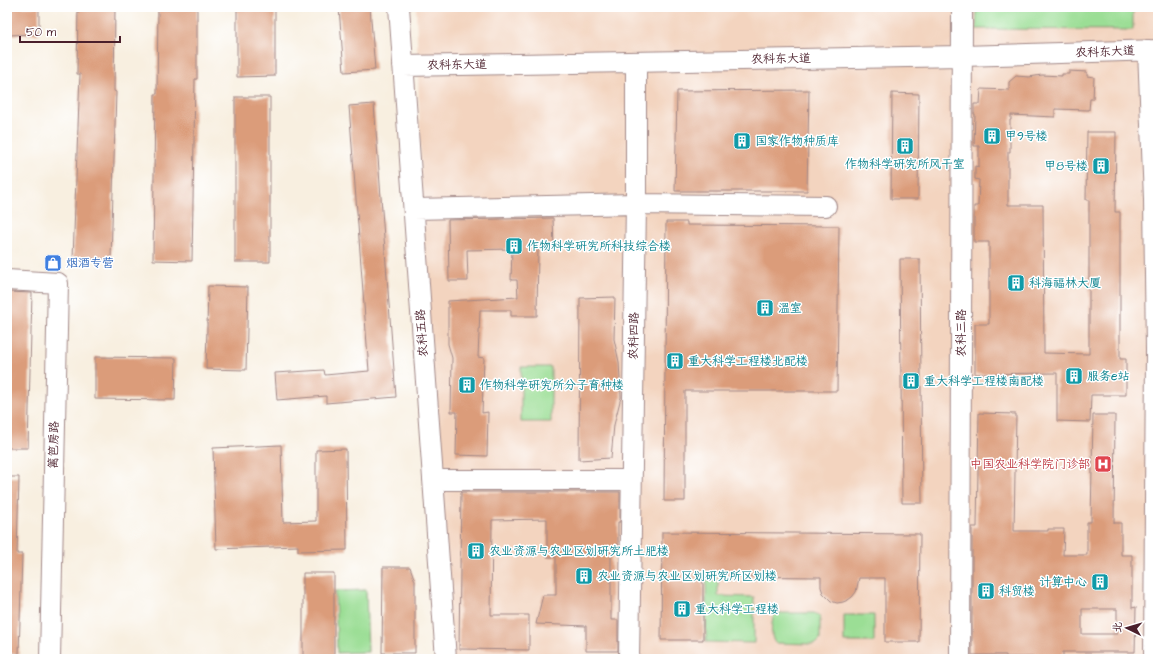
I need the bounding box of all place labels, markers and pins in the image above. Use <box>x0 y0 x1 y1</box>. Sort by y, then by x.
building icon: 甲9号楼 <box>982 126 1002 146</box>
place label: 甲9号楼 <box>1005 128 1048 145</box>
building icon: 国家作物种质库 <box>732 131 752 151</box>
place label: 国家作物种质库 <box>755 133 839 150</box>
building icon: 作物科学研究所风干室 <box>895 136 915 156</box>
place label: 作物科学研究所风干室 <box>845 156 965 173</box>
building icon: 甲8号楼 <box>1091 156 1111 176</box>
place label: 甲8号楼 <box>1044 158 1088 175</box>
building icon: 作物科学研究所科技综合楼 <box>504 236 524 256</box>
place label: 作物科学研究所科技综合楼 <box>527 238 671 255</box>
shop icon: 烟酒专营 <box>43 253 63 273</box>
place label: 烟酒专营 <box>66 255 114 272</box>
building icon: 科海福林大厦 <box>1006 273 1026 293</box>
place label: 科海福林大厦 <box>1029 275 1101 292</box>
building icon: 温室 <box>755 298 775 318</box>
place label: 温室 <box>778 300 802 317</box>
building icon: 重大科学工程楼北配楼 <box>665 351 685 371</box>
place label: 重大科学工程楼北配楼 <box>688 353 808 370</box>
building icon: 服务e站 <box>1064 366 1084 386</box>
place label: 服务e站 <box>1087 368 1130 385</box>
building icon: 重大科学工程楼南配楼 <box>901 371 921 391</box>
place label: 重大科学工程楼南配楼 <box>924 373 1044 390</box>
building icon: 作物科学研究所分子育种楼 <box>457 375 477 395</box>
place label: 作物科学研究所分子育种楼 <box>480 377 624 394</box>
hospital icon: 中国农业科学院门诊部 <box>1093 454 1113 474</box>
place label: 中国农业科学院门诊部 <box>970 456 1090 473</box>
building icon: 农业资源与农业区划研究所土肥楼 <box>466 541 486 561</box>
place label: 农业资源与农业区划研究所土肥楼 <box>489 543 669 560</box>
building icon: 农业资源与农业区划研究所区划楼 <box>574 566 594 586</box>
place label: 农业资源与农业区划研究所区划楼 <box>597 568 777 585</box>
building icon: 计算中心 <box>1090 572 1110 592</box>
place label: 计算中心 <box>1039 574 1087 591</box>
building icon: 科贸楼 <box>976 581 996 601</box>
place label: 科贸楼 <box>999 583 1035 600</box>
building icon: 重大科学工程楼 <box>672 599 692 619</box>
place label: 重大科学工程楼 <box>695 601 779 618</box>

